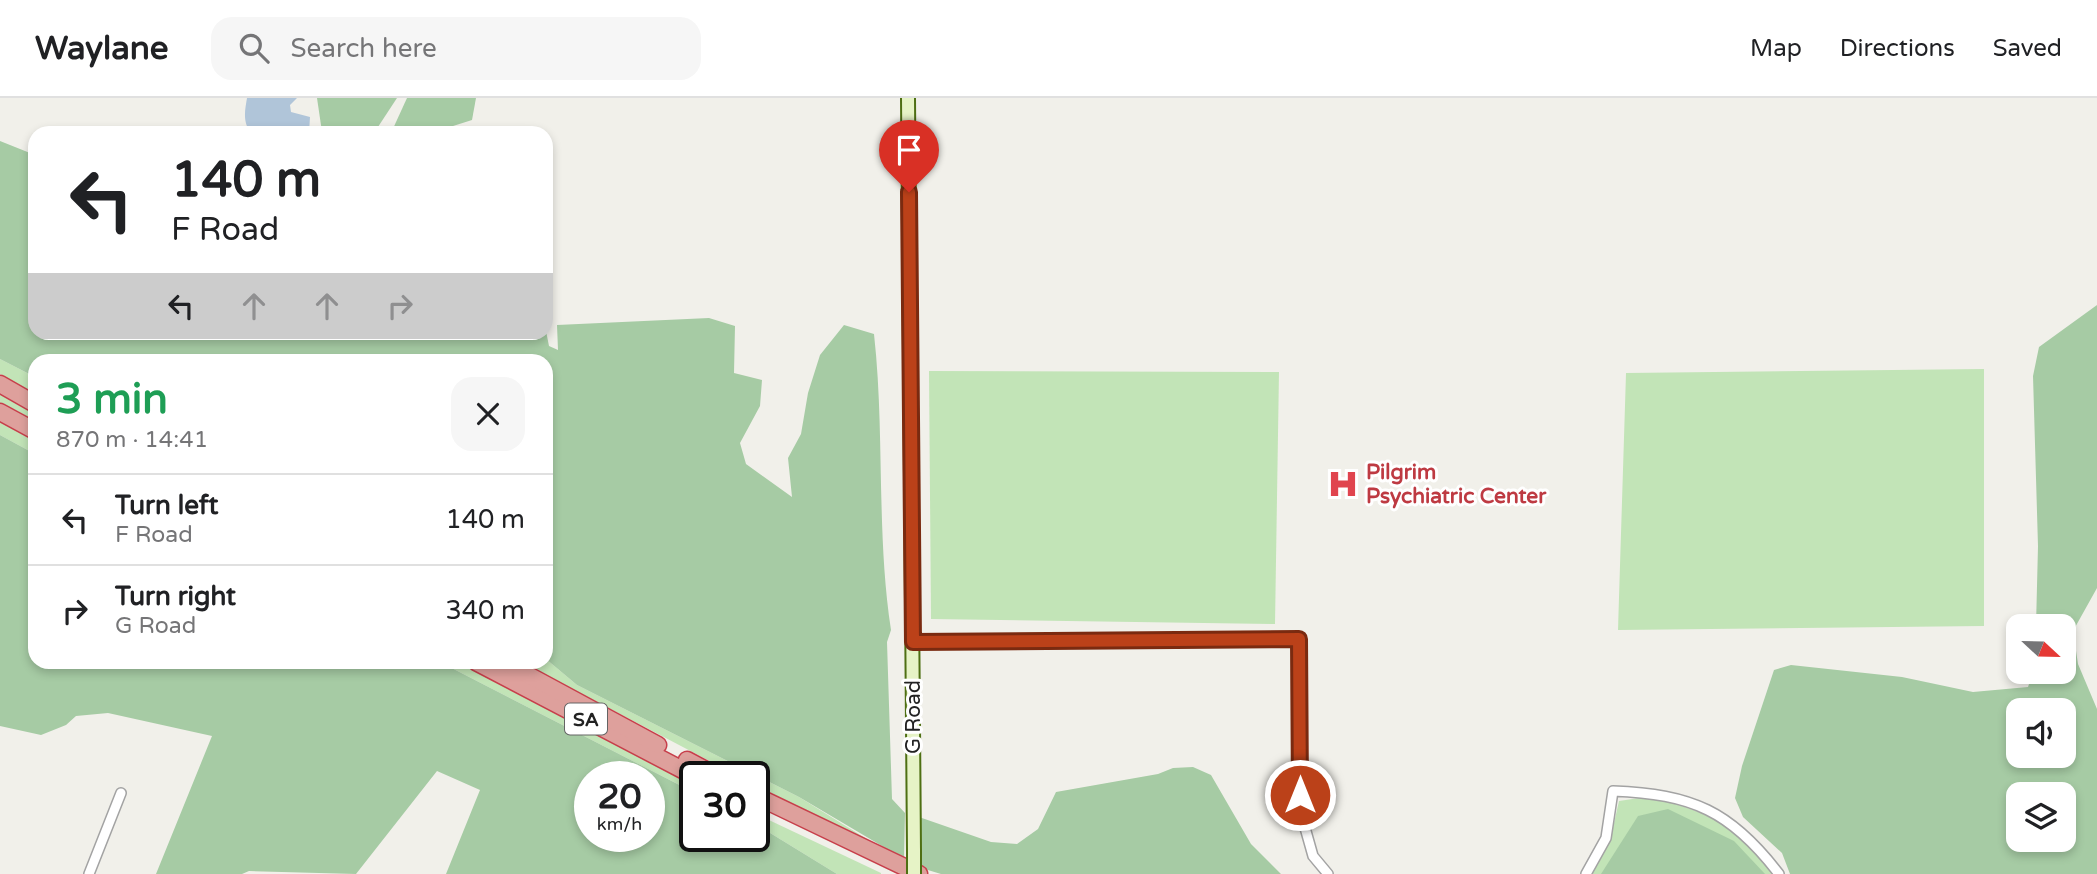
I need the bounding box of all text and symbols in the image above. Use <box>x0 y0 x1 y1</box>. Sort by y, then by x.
search box <box>211 17 701 80</box>
text: Waylane <box>35 29 169 68</box>
icon: search <box>235 29 273 67</box>
text: Search here <box>291 33 437 64</box>
text: Map <box>1750 34 1802 63</box>
text: Directions <box>1840 34 1955 63</box>
text: Saved <box>1993 34 2062 63</box>
pin <box>879 120 939 192</box>
icon: arrive <box>890 131 928 169</box>
text: 140 m <box>171 151 321 210</box>
icon: left <box>56 154 147 245</box>
text: F Road <box>171 211 279 249</box>
icon: left <box>162 287 200 325</box>
icon: ahead <box>235 287 273 325</box>
icon: ahead <box>308 287 346 325</box>
icon: right <box>381 287 419 325</box>
text: 3 min <box>56 374 168 425</box>
button: close <box>451 377 525 451</box>
text: 870 m · 14:41 <box>56 426 208 454</box>
place label: Pilgrim Psychiatric Center <box>1366 460 1547 509</box>
hospital icon: Pilgrim Psychiatric Center <box>1326 467 1360 501</box>
text: Turn left <box>115 490 218 521</box>
icon: left <box>56 501 94 539</box>
text: 140 m <box>445 504 525 535</box>
text: F Road <box>115 521 193 549</box>
text: Turn right <box>115 581 236 612</box>
icon: right <box>56 592 94 630</box>
text: 340 m <box>445 595 525 626</box>
text: G Road <box>115 612 196 640</box>
north arrow <box>2006 614 2076 684</box>
map controls <box>2006 614 2076 852</box>
street label: G Road <box>901 680 926 754</box>
button: sound <box>2006 698 2076 768</box>
road number: SA <box>565 704 607 734</box>
position arrow <box>1263 758 1337 832</box>
speed limit sign: 30 <box>679 761 770 852</box>
text: 20 <box>598 776 641 818</box>
button: layers <box>2006 782 2076 852</box>
text: km/h <box>597 813 642 835</box>

